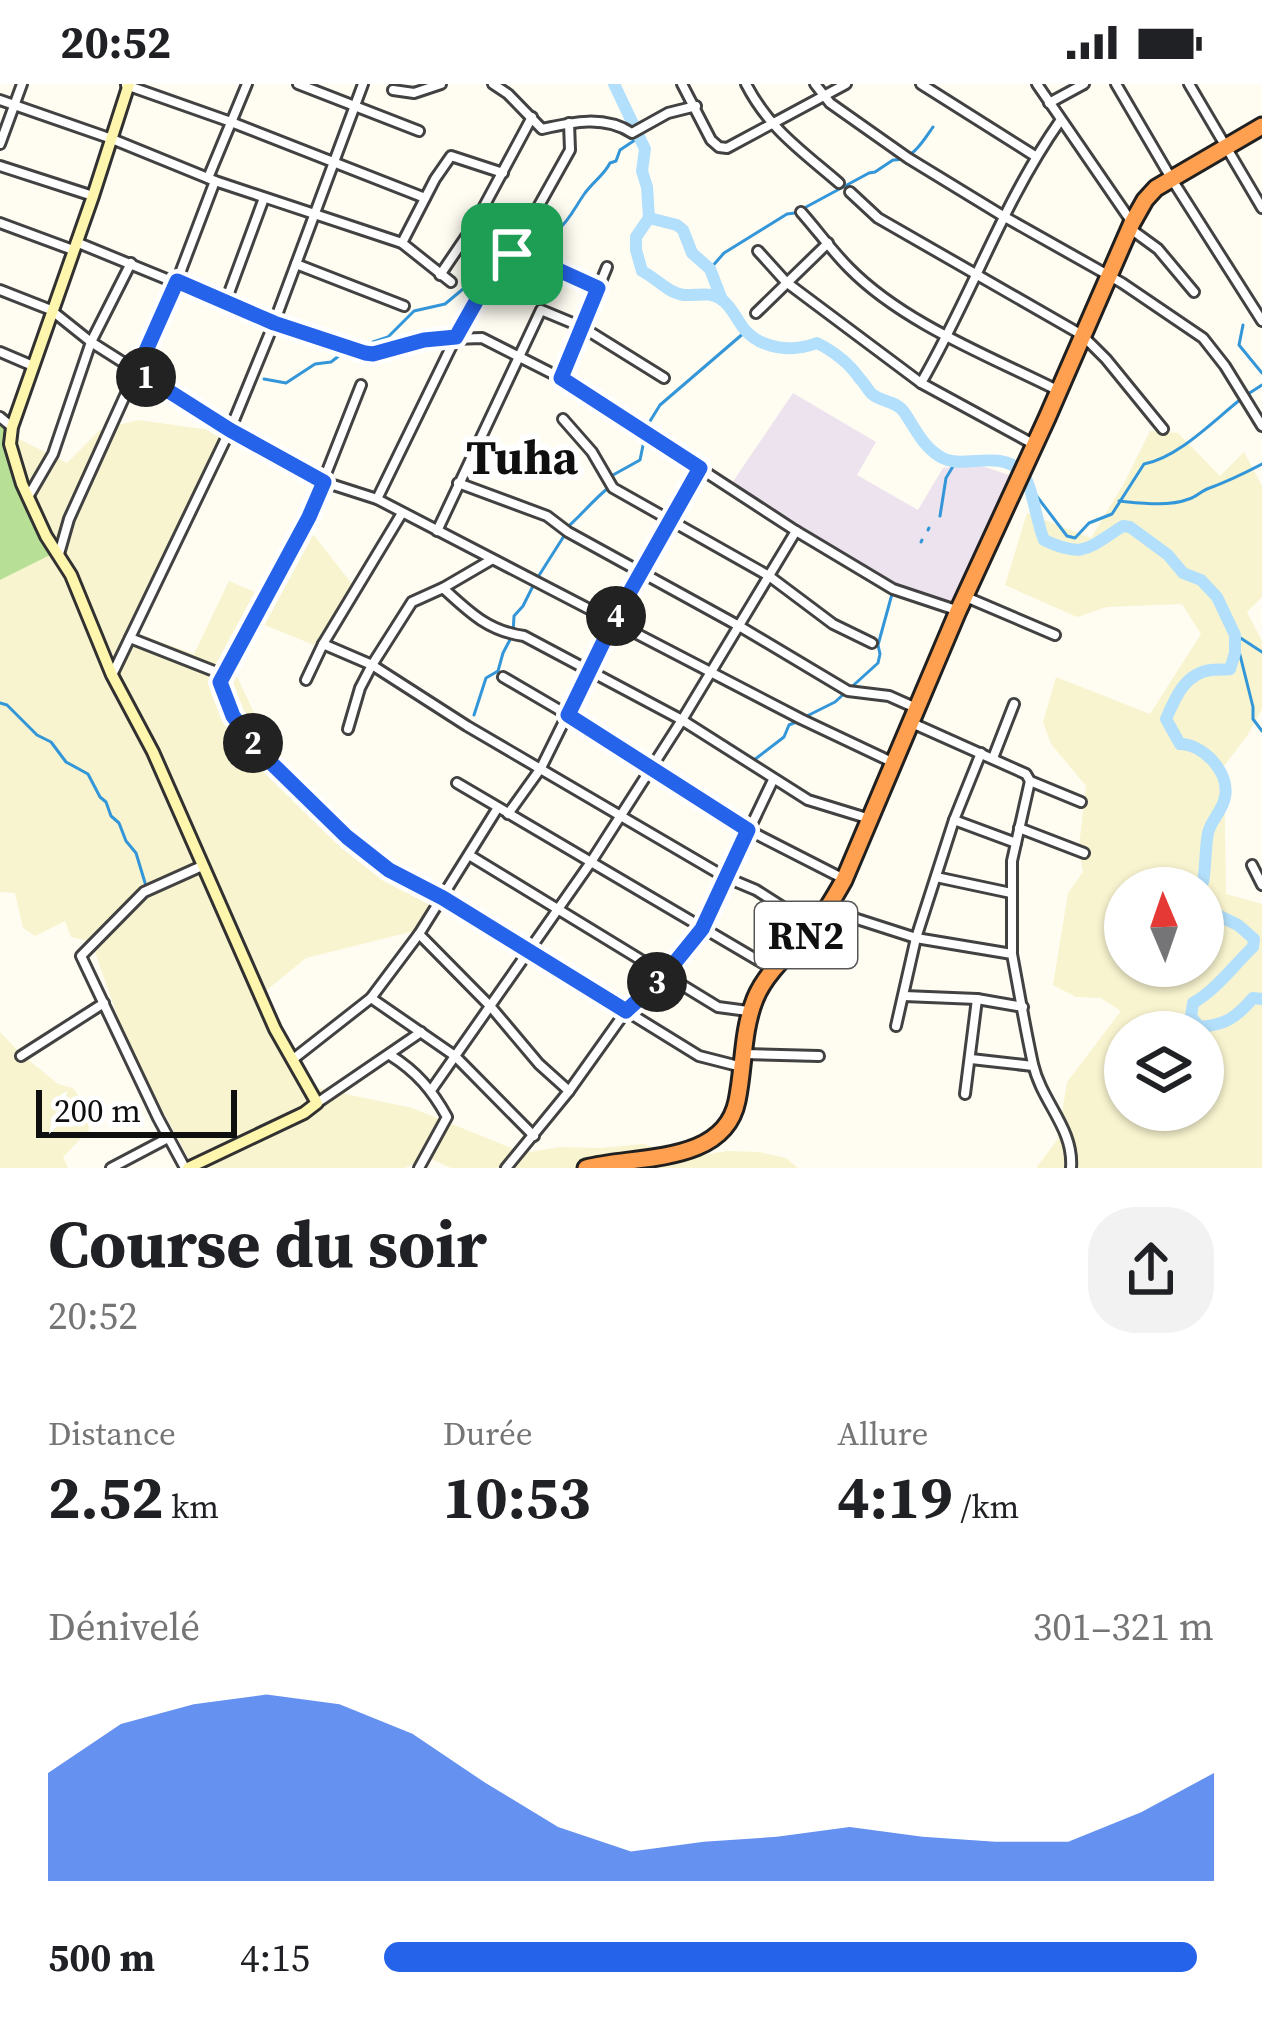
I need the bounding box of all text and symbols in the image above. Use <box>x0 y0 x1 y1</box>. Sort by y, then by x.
text: 20:52 <box>60 11 171 73</box>
pin <box>461 203 563 305</box>
icon: arrive <box>479 221 545 287</box>
pin: 1 <box>116 347 176 407</box>
text: 1 <box>137 354 155 399</box>
district label: Tuha <box>466 424 578 490</box>
pin: 4 <box>586 586 646 646</box>
text: 4 <box>607 593 625 638</box>
pin: 2 <box>223 713 283 773</box>
text: 2 <box>244 720 262 765</box>
north arrow <box>1104 867 1224 987</box>
map controls <box>1104 867 1224 1131</box>
road number: RN2 <box>755 902 857 968</box>
pin: 3 <box>627 952 687 1012</box>
text: 3 <box>648 959 666 1004</box>
button: layers <box>1104 1011 1224 1131</box>
scale bar <box>36 1084 237 1137</box>
text: 200 m <box>54 1088 141 1133</box>
text: Course du soir <box>48 1199 487 1289</box>
button: share <box>1088 1207 1214 1333</box>
text: 20:52 <box>48 1289 138 1342</box>
text: Distance <box>48 1411 176 1456</box>
text: Durée <box>443 1411 533 1456</box>
text: Allure <box>837 1411 928 1456</box>
text: 2.52 <box>48 1456 164 1538</box>
text: 10:53 <box>443 1456 591 1538</box>
text: 4:19 <box>837 1456 953 1538</box>
text: km <box>164 1484 219 1529</box>
text: /km <box>953 1484 1019 1529</box>
text: Dénivelé <box>48 1600 200 1653</box>
text: 301–321 m <box>1033 1600 1214 1653</box>
text: 500 m <box>48 1931 155 1984</box>
text: 4:15 <box>240 1931 310 1984</box>

